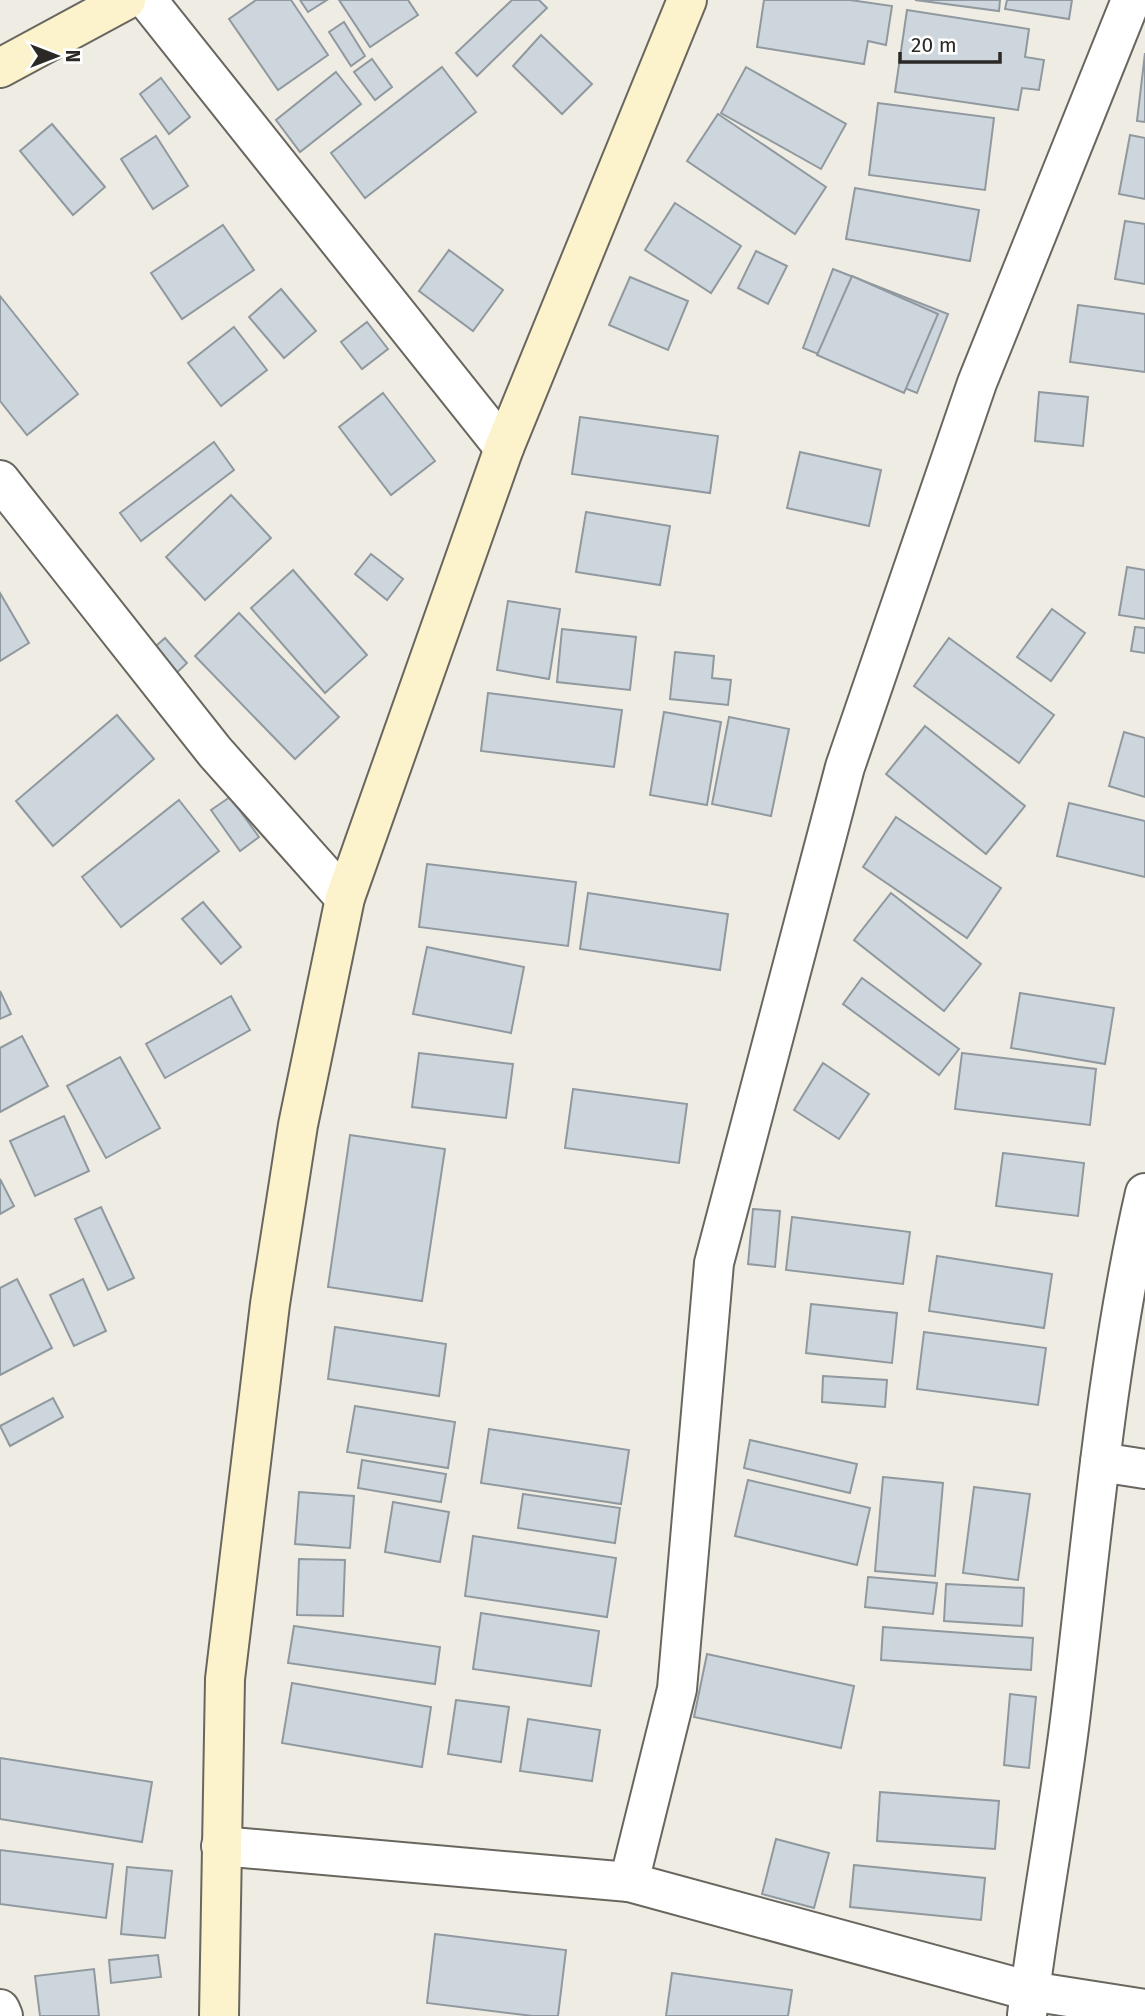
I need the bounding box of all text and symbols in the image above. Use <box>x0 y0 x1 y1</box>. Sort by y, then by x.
north arrow <box>21 21 91 91</box>
scale bar <box>900 21 1000 65</box>
text: 20 m <box>911 32 957 58</box>
text: N <box>61 50 84 62</box>

